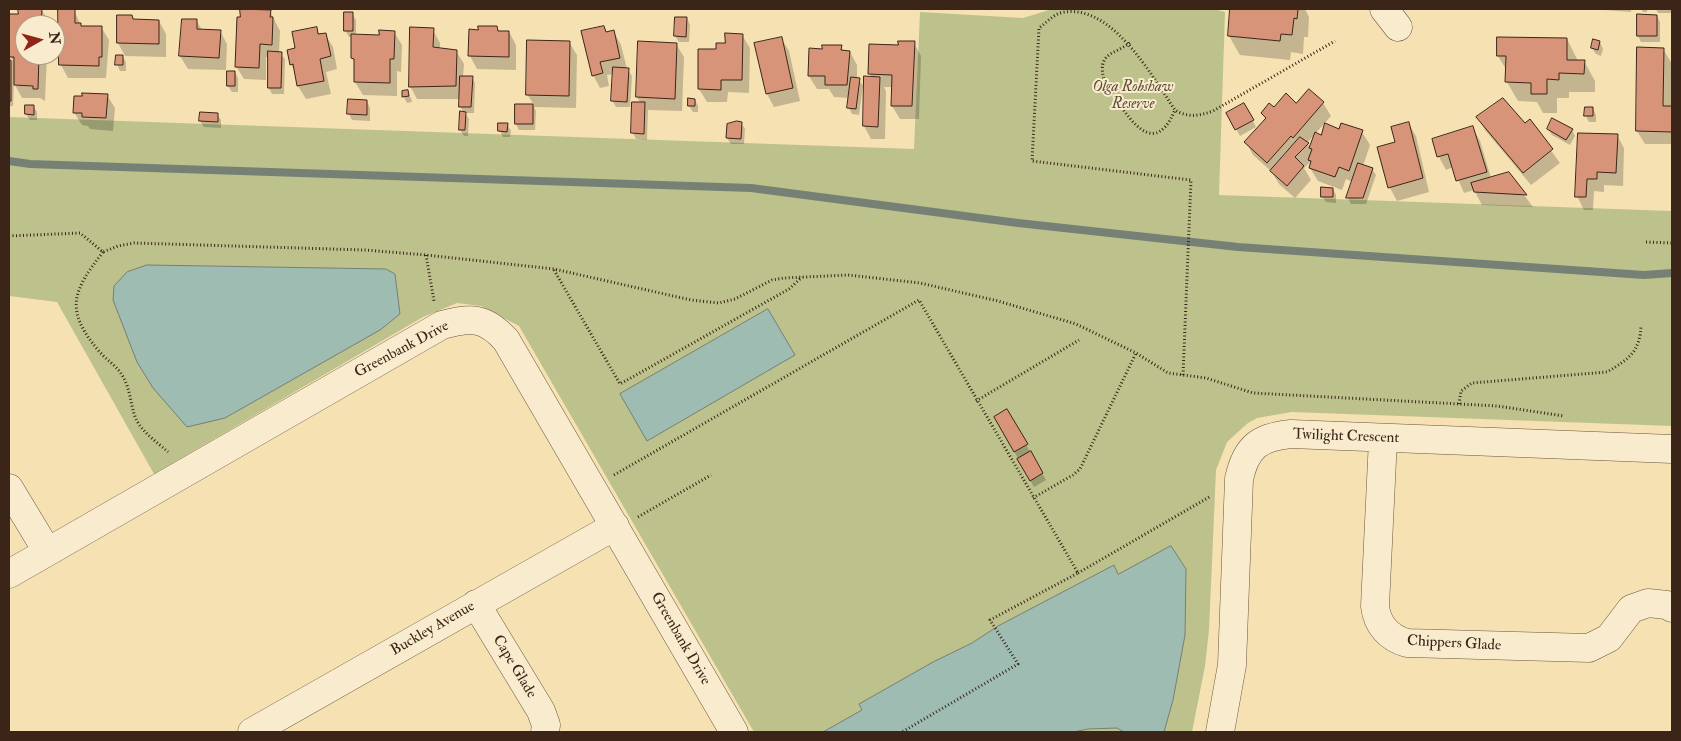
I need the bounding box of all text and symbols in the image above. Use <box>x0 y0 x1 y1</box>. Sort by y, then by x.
north arrow <box>15 15 65 65</box>
text: N <box>45 31 64 45</box>
park label: Olga Robshaw Reserve <box>1092 79 1174 114</box>
street label: Greenbank Drive <box>352 318 452 382</box>
street label: Twilight Crescent <box>1293 426 1399 448</box>
street label: Greenbank Drive <box>646 589 714 689</box>
street label: Buckley Avenue <box>388 598 478 660</box>
street label: Cape Glade <box>488 632 540 702</box>
street label: Chippers Glade <box>1406 633 1502 655</box>

